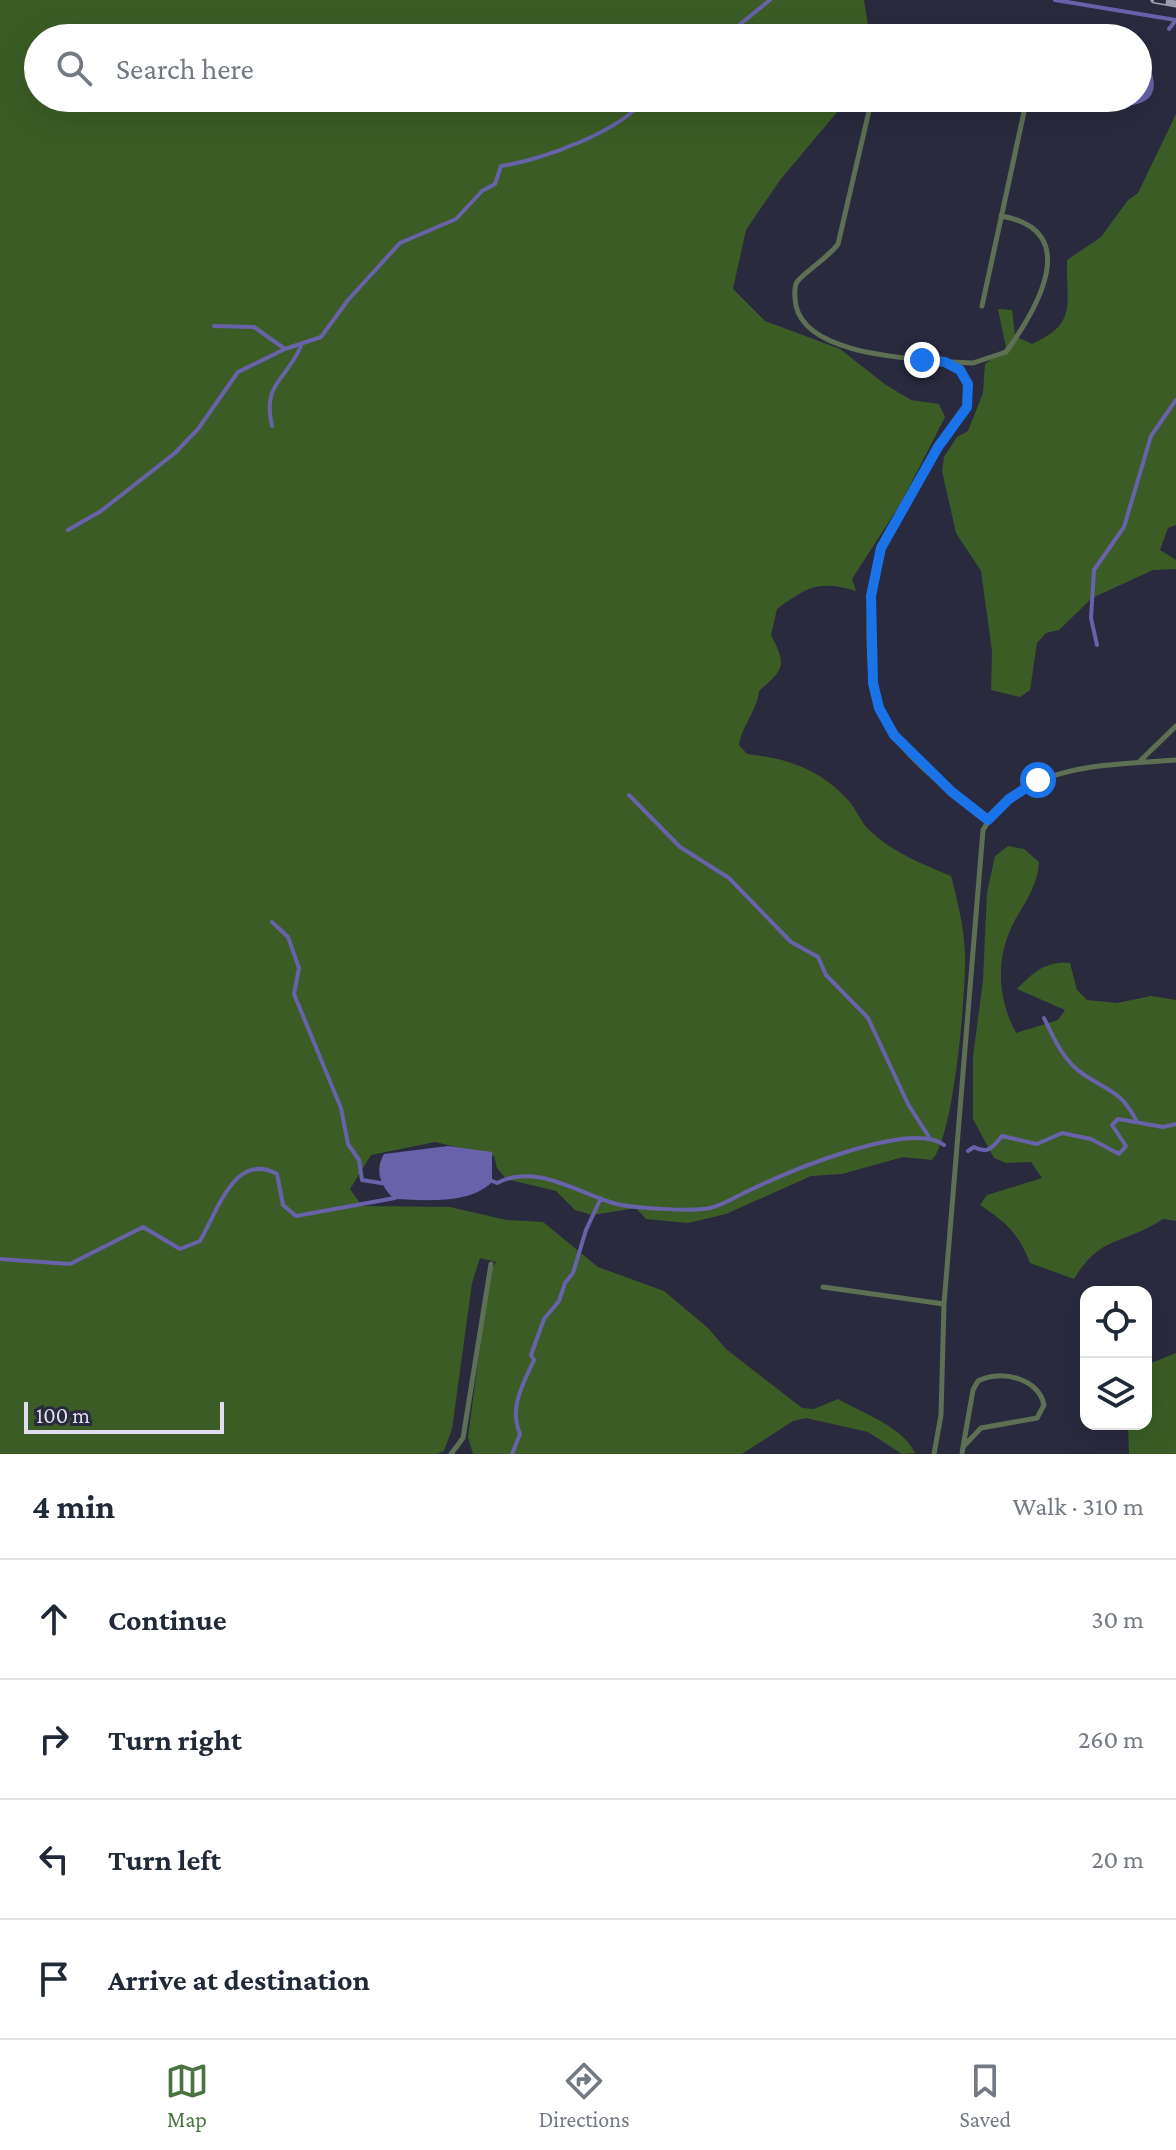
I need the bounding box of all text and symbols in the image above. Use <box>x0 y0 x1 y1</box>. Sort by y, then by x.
search box <box>24 24 1152 112</box>
icon: search <box>52 46 96 90</box>
text: Search here <box>116 52 254 85</box>
route end <box>904 342 940 378</box>
route start <box>1020 762 1056 798</box>
map controls <box>1080 1286 1152 1430</box>
button: locate <box>1080 1286 1152 1358</box>
button: layers <box>1080 1358 1152 1430</box>
scale bar <box>24 1398 224 1434</box>
text: 100 m <box>36 1403 90 1428</box>
text: 4 min <box>32 1488 115 1525</box>
text: Walk · 310 m <box>1013 1492 1144 1521</box>
icon: ahead <box>32 1597 76 1641</box>
text: Continue <box>108 1603 227 1636</box>
text: 30 m <box>1091 1605 1144 1634</box>
icon: right <box>32 1717 76 1761</box>
text: Turn right <box>108 1723 242 1756</box>
text: 260 m <box>1078 1725 1144 1754</box>
icon: left <box>32 1837 76 1881</box>
text: Turn left <box>108 1843 221 1876</box>
text: 20 m <box>1091 1845 1144 1874</box>
icon: arrive <box>32 1957 76 2001</box>
text: Arrive at destination <box>108 1963 370 1996</box>
tab: Map <box>165 2059 209 2132</box>
tab: Directions <box>539 2059 630 2132</box>
tab: Saved <box>960 2059 1011 2132</box>

